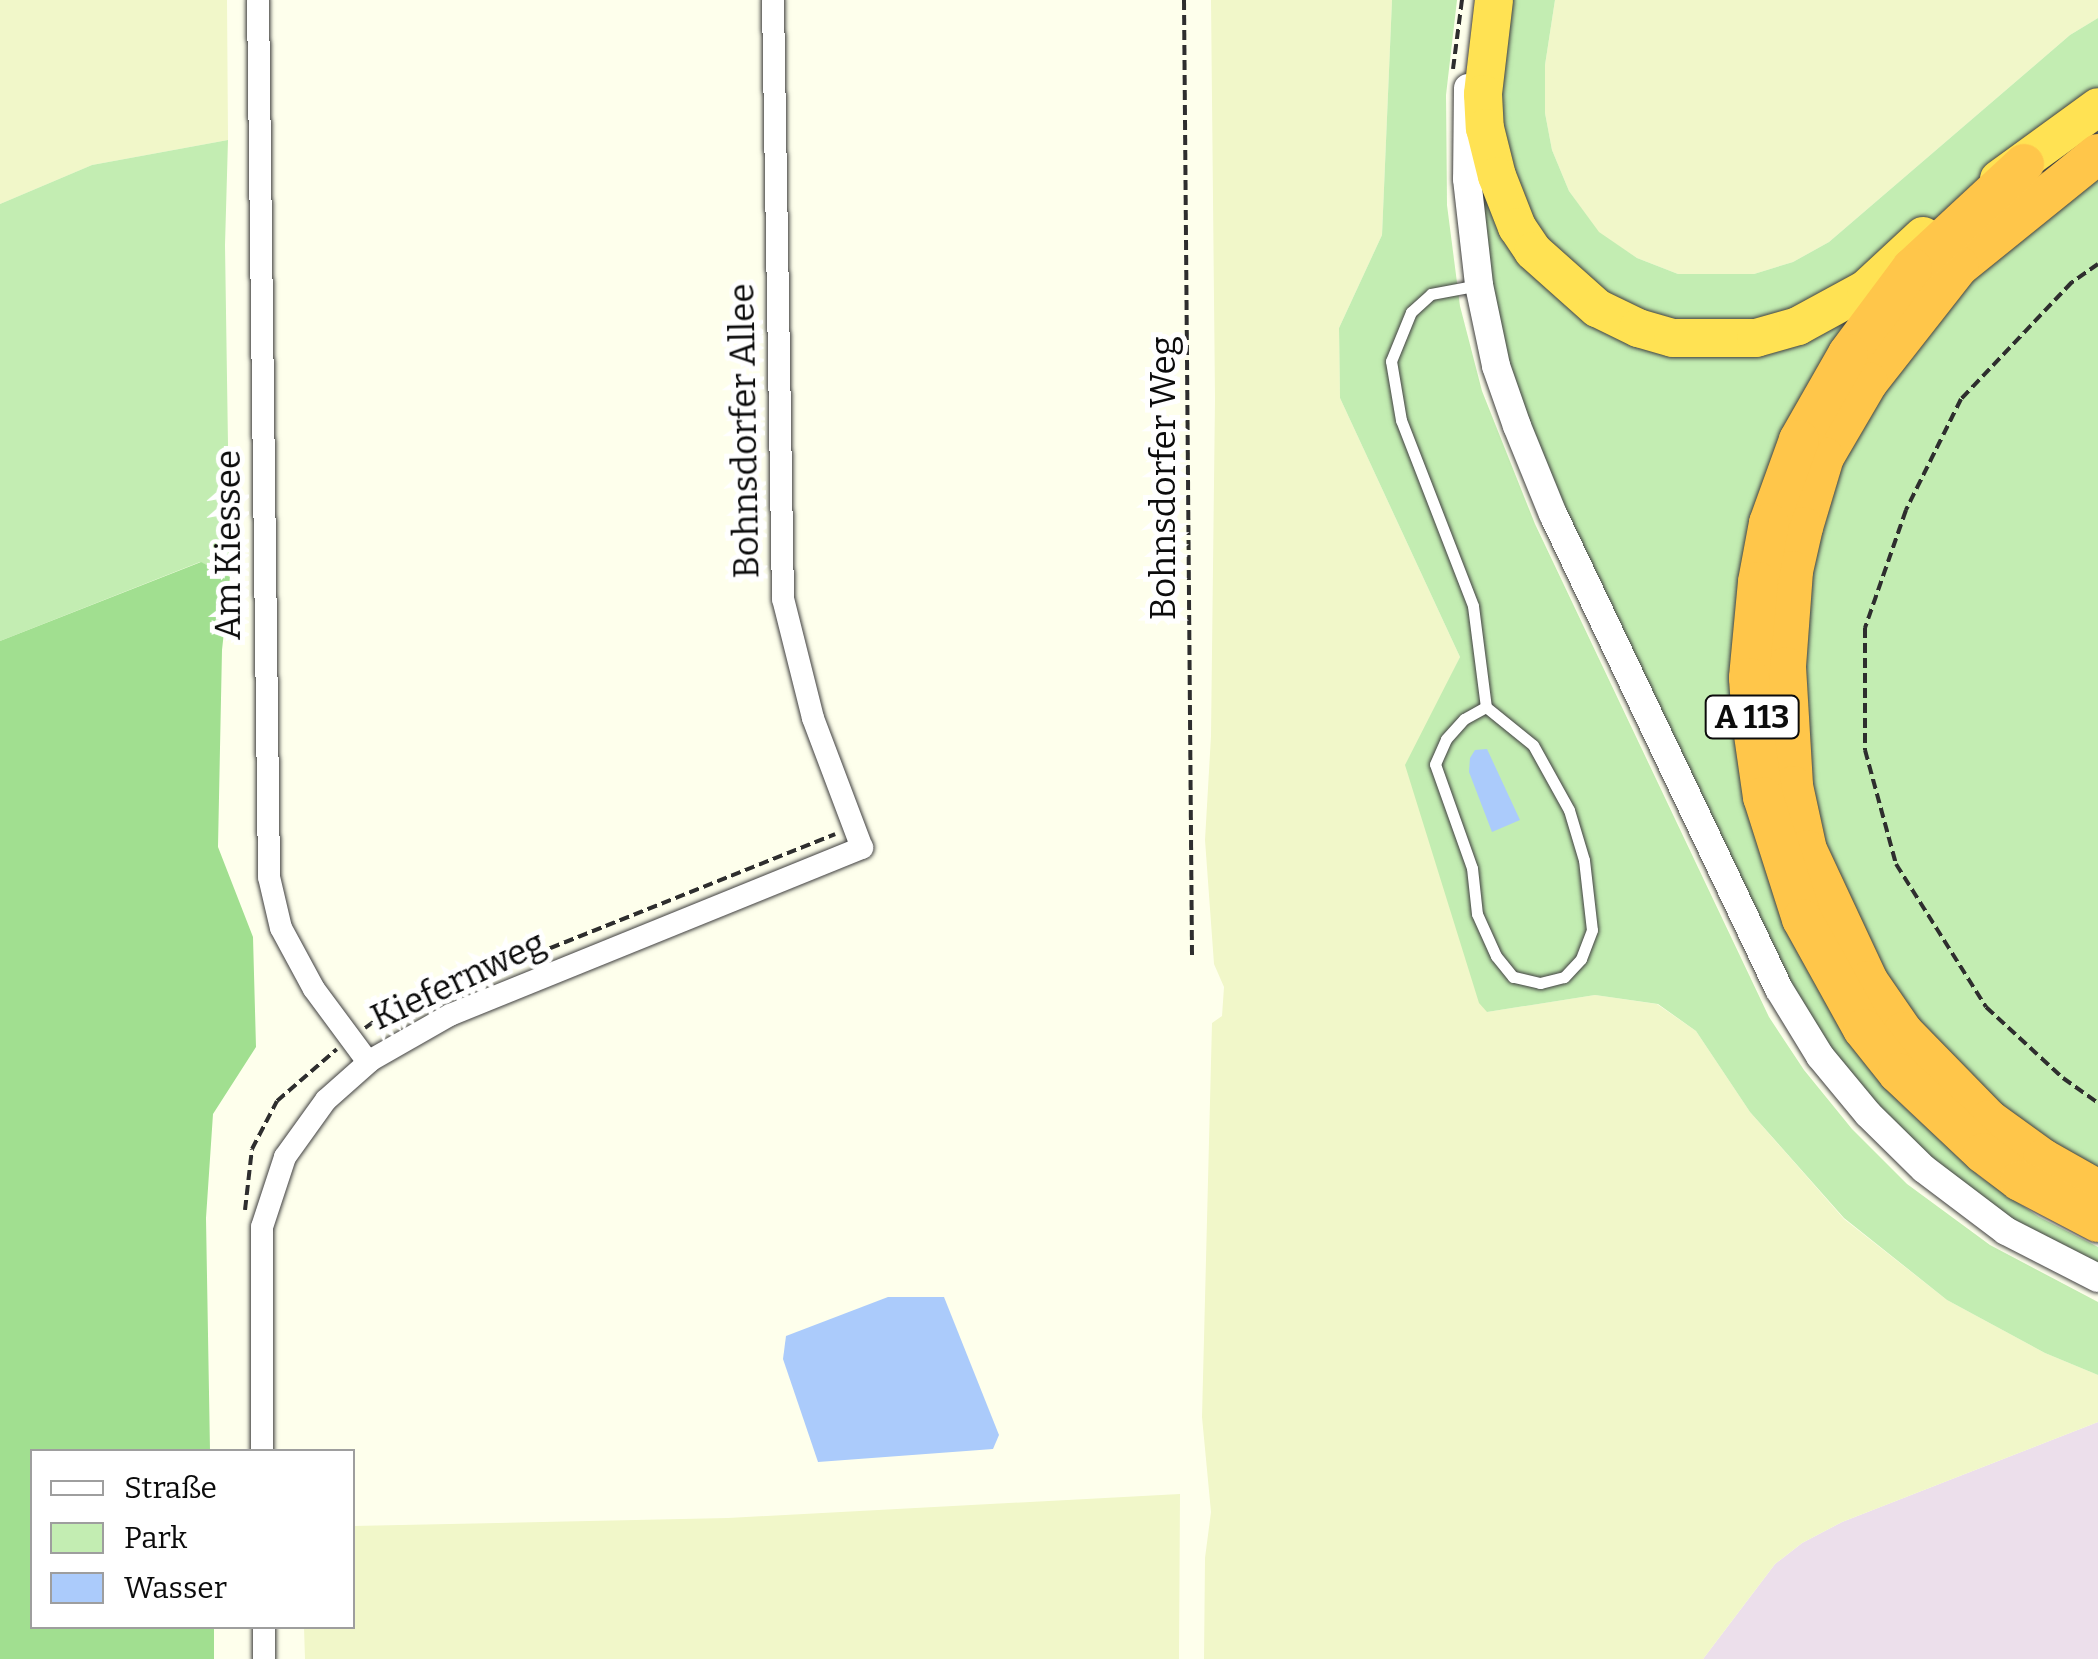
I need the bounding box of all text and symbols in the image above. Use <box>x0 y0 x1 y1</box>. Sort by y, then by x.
street label: Bohnsdorfer Allee <box>720 283 768 579</box>
street label: Bohnsdorfer Weg <box>1142 336 1184 620</box>
street label: Am Kiessee <box>207 450 249 640</box>
road number: A 113 <box>1704 690 1800 744</box>
street label: Kiefernweg <box>364 921 552 1039</box>
legend <box>30 1449 355 1629</box>
text: Straße <box>124 1470 217 1506</box>
text: Park <box>124 1520 187 1556</box>
text: Wasser <box>124 1570 227 1606</box>

